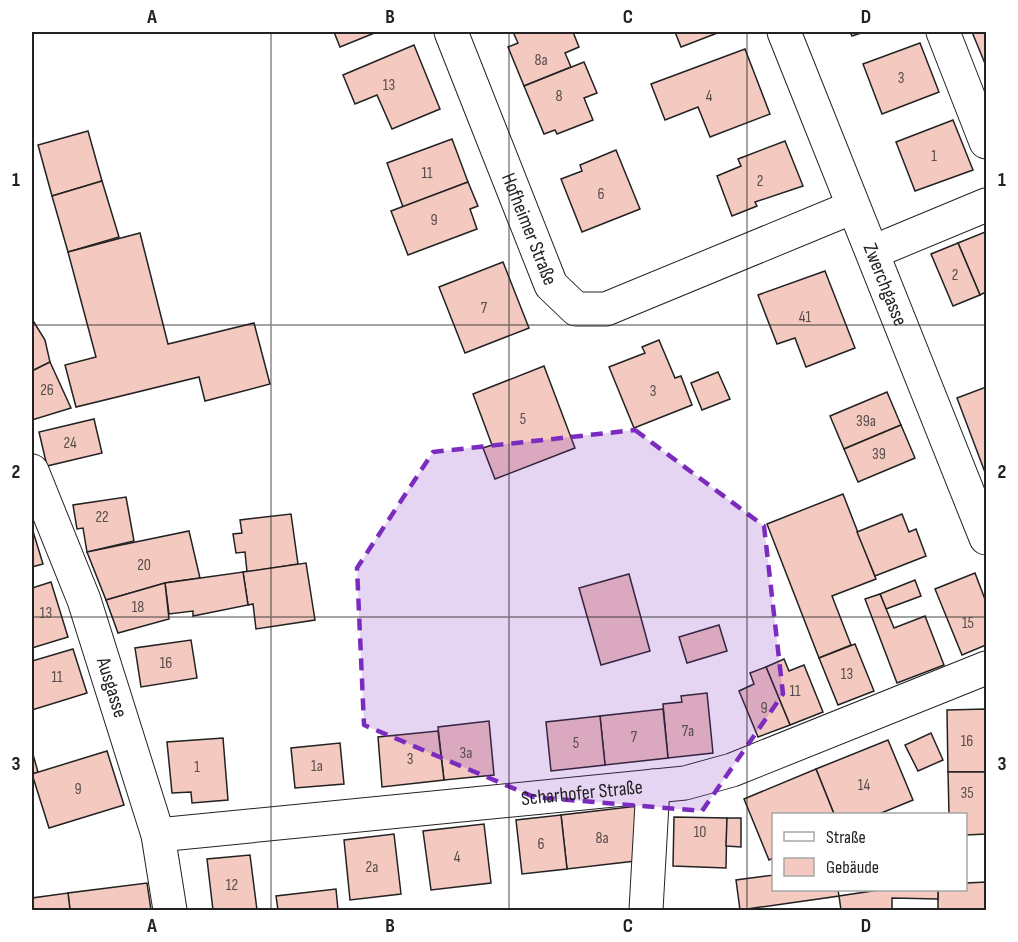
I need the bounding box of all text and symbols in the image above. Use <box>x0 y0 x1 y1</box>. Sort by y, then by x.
text: A <box>146 5 157 29</box>
text: B <box>385 5 395 29</box>
text: C <box>623 5 633 29</box>
text: D <box>861 5 871 29</box>
house number: 8a <box>534 51 548 70</box>
house number: 3 <box>898 69 904 88</box>
house number: 13 <box>383 76 395 95</box>
house number: 8 <box>555 87 563 106</box>
house number: 4 <box>706 87 713 106</box>
house number: 1 <box>931 147 937 166</box>
house number: 11 <box>421 164 433 183</box>
text: 1 <box>12 168 20 192</box>
text: 1 <box>998 168 1006 192</box>
street label: Hofheimer Straße <box>496 170 562 289</box>
house number: 2 <box>757 172 763 191</box>
house number: 6 <box>597 185 605 204</box>
house number: 9 <box>430 211 438 230</box>
street label: Zwerchgasse <box>858 240 912 329</box>
house number: 2 <box>952 266 958 285</box>
house number: 7 <box>481 299 488 318</box>
house number: 41 <box>799 308 812 327</box>
house number: 26 <box>40 381 54 400</box>
house number: 3 <box>650 382 656 401</box>
house number: 5 <box>520 410 526 429</box>
house number: 39a <box>856 412 876 431</box>
house number: 24 <box>63 434 77 453</box>
house number: 39 <box>872 445 886 464</box>
text: 2 <box>12 460 20 484</box>
text: 2 <box>998 460 1006 484</box>
house number: 22 <box>95 508 109 527</box>
house number: 20 <box>137 556 151 575</box>
house number: 18 <box>132 598 144 617</box>
house number: 13 <box>40 604 52 623</box>
house number: 15 <box>962 614 974 633</box>
street label: Ausgasse <box>91 654 132 721</box>
house number: 16 <box>160 654 172 673</box>
house number: 13 <box>841 665 853 684</box>
house number: 11 <box>51 668 63 687</box>
house number: 11 <box>789 682 801 701</box>
house number: 9 <box>760 699 768 718</box>
house number: 7a <box>682 722 694 741</box>
house number: 7 <box>631 728 638 747</box>
house number: 16 <box>961 732 973 751</box>
house number: 5 <box>573 734 579 753</box>
house number: 3a <box>460 744 472 763</box>
house number: 3 <box>407 750 413 769</box>
text: 3 <box>12 752 21 776</box>
text: 3 <box>998 752 1007 776</box>
house number: 1a <box>311 757 323 776</box>
house number: 1 <box>194 758 200 777</box>
street label: Scharhofer Straße <box>520 775 644 811</box>
house number: 14 <box>858 776 870 795</box>
house number: 9 <box>74 780 82 799</box>
house number: 35 <box>960 784 974 803</box>
legend <box>772 813 967 891</box>
house number: 10 <box>694 823 706 842</box>
text: Straße <box>826 827 866 848</box>
house number: 8a <box>595 829 609 848</box>
house number: 6 <box>537 835 545 854</box>
house number: 4 <box>454 848 461 867</box>
text: Gebäude <box>826 857 879 878</box>
house number: 2a <box>366 858 378 877</box>
house number: 12 <box>226 876 238 895</box>
text: A <box>146 914 157 938</box>
text: B <box>385 914 395 938</box>
text: C <box>623 914 633 938</box>
text: D <box>861 914 871 938</box>

